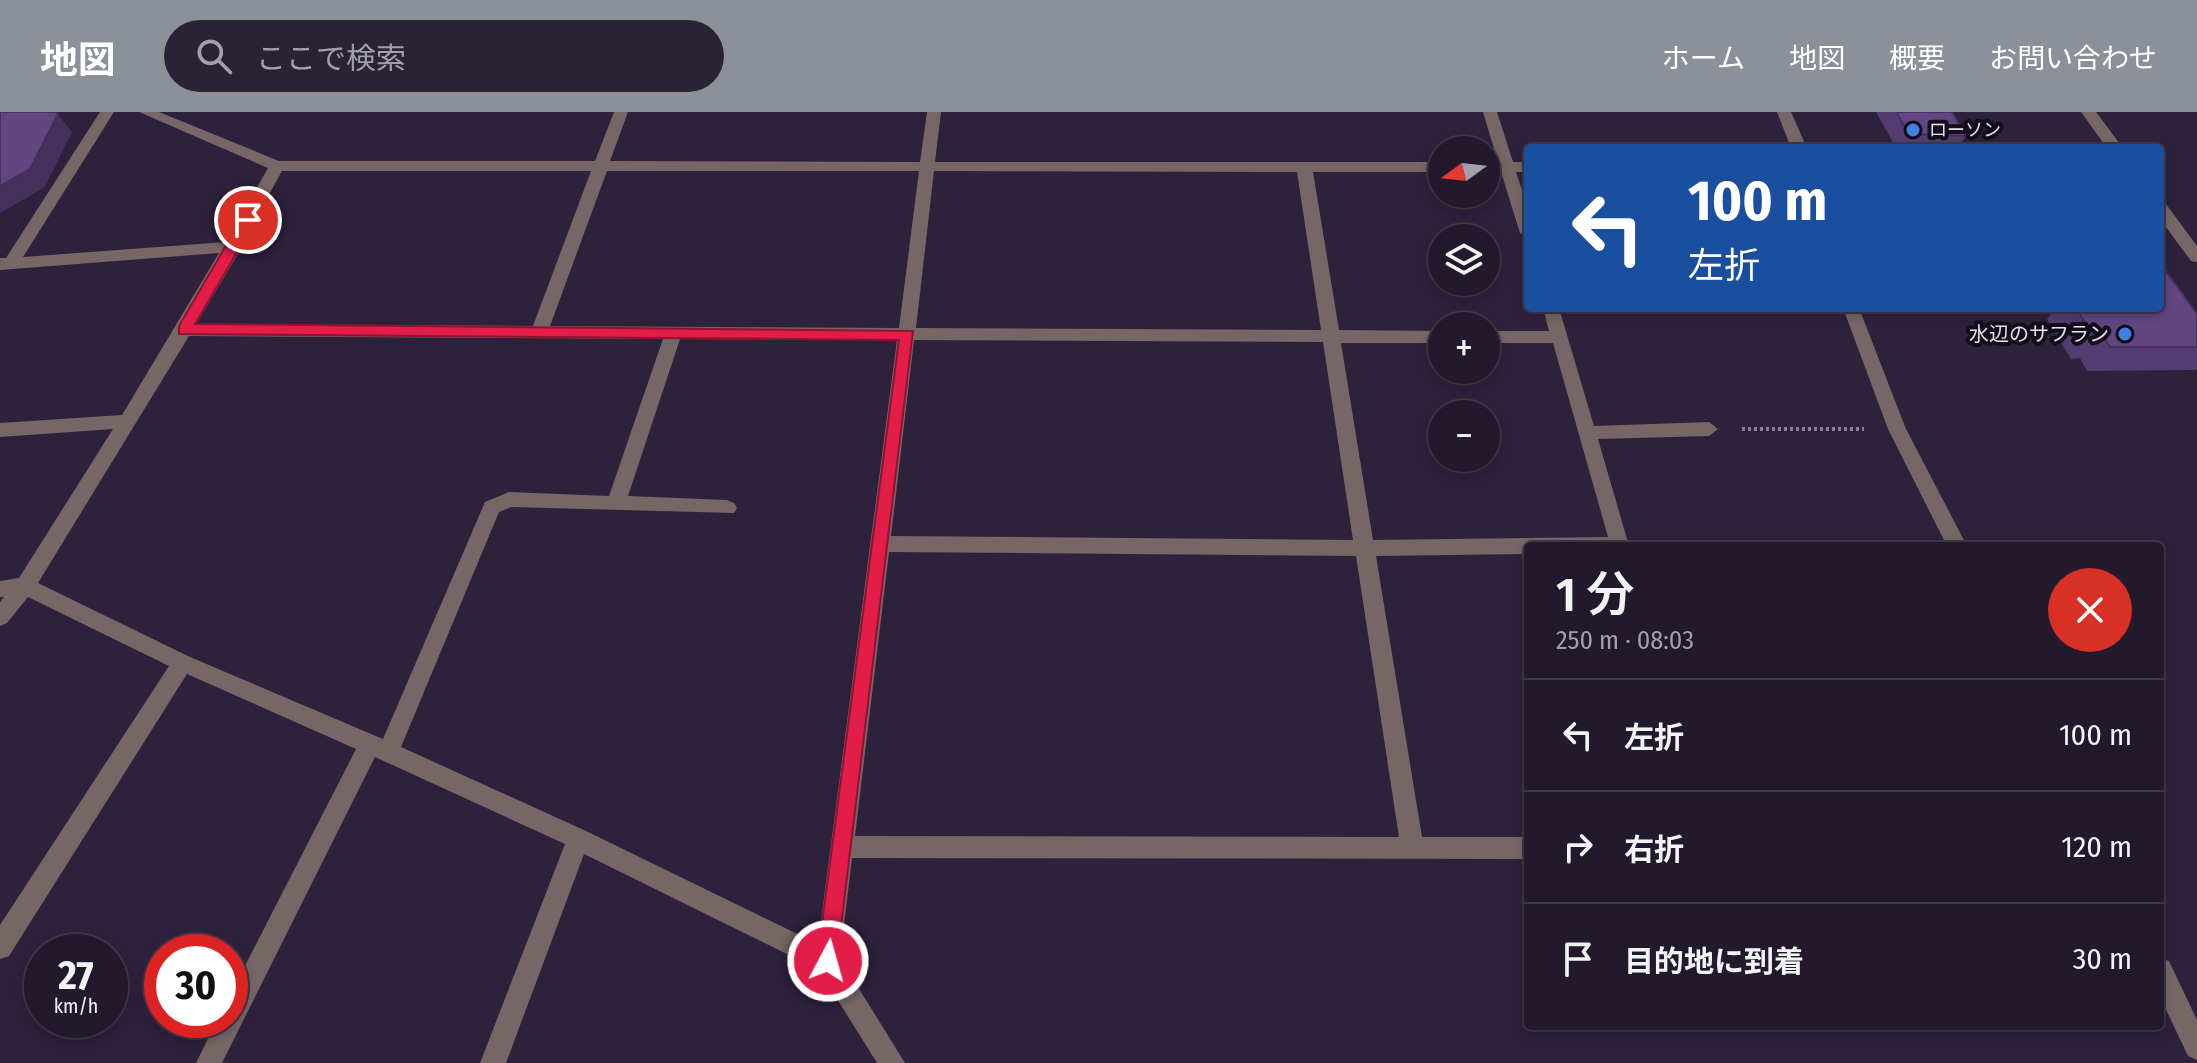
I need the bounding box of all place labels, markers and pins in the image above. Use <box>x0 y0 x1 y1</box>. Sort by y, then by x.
place label: ローソン <box>1929 119 2001 141</box>
marker: ローソン <box>1904 121 1922 139</box>
pin <box>214 186 282 254</box>
place label: 水辺のサフラン <box>1969 322 2109 346</box>
marker: 水辺のサフラン <box>2116 325 2134 343</box>

